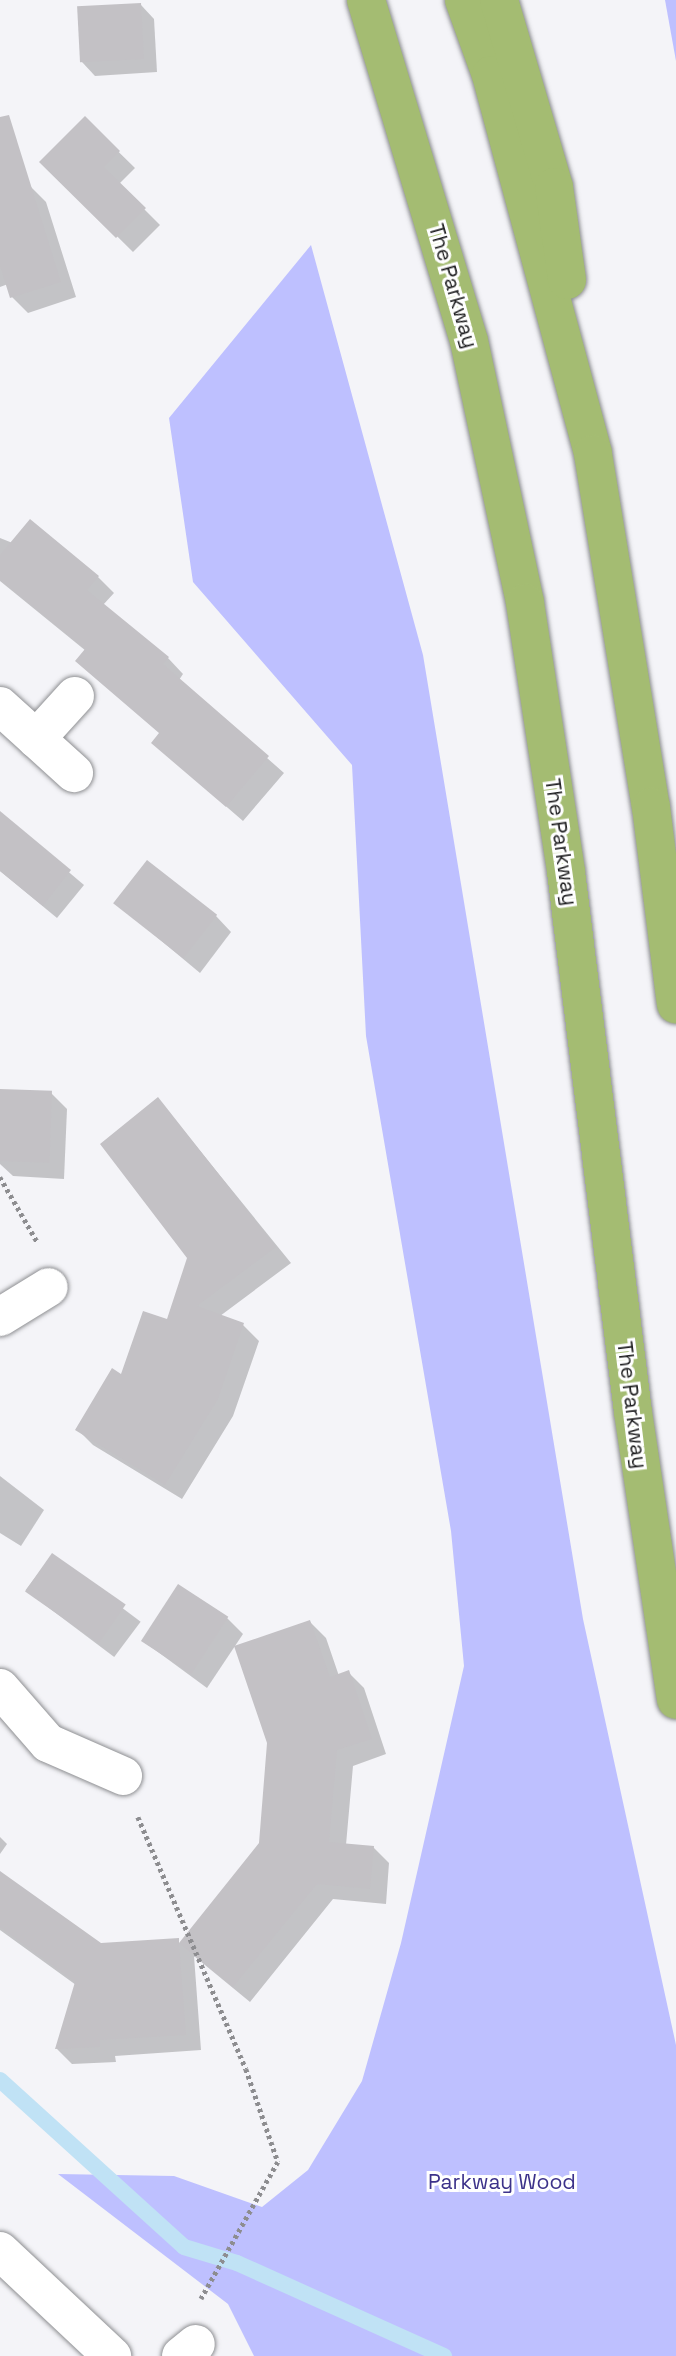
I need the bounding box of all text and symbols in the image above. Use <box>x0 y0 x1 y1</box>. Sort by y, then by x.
street label: The Parkway <box>423 221 483 351</box>
street label: The Parkway <box>540 777 582 907</box>
street label: The Parkway <box>612 1340 652 1470</box>
park label: Parkway Wood <box>428 2169 576 2195</box>

